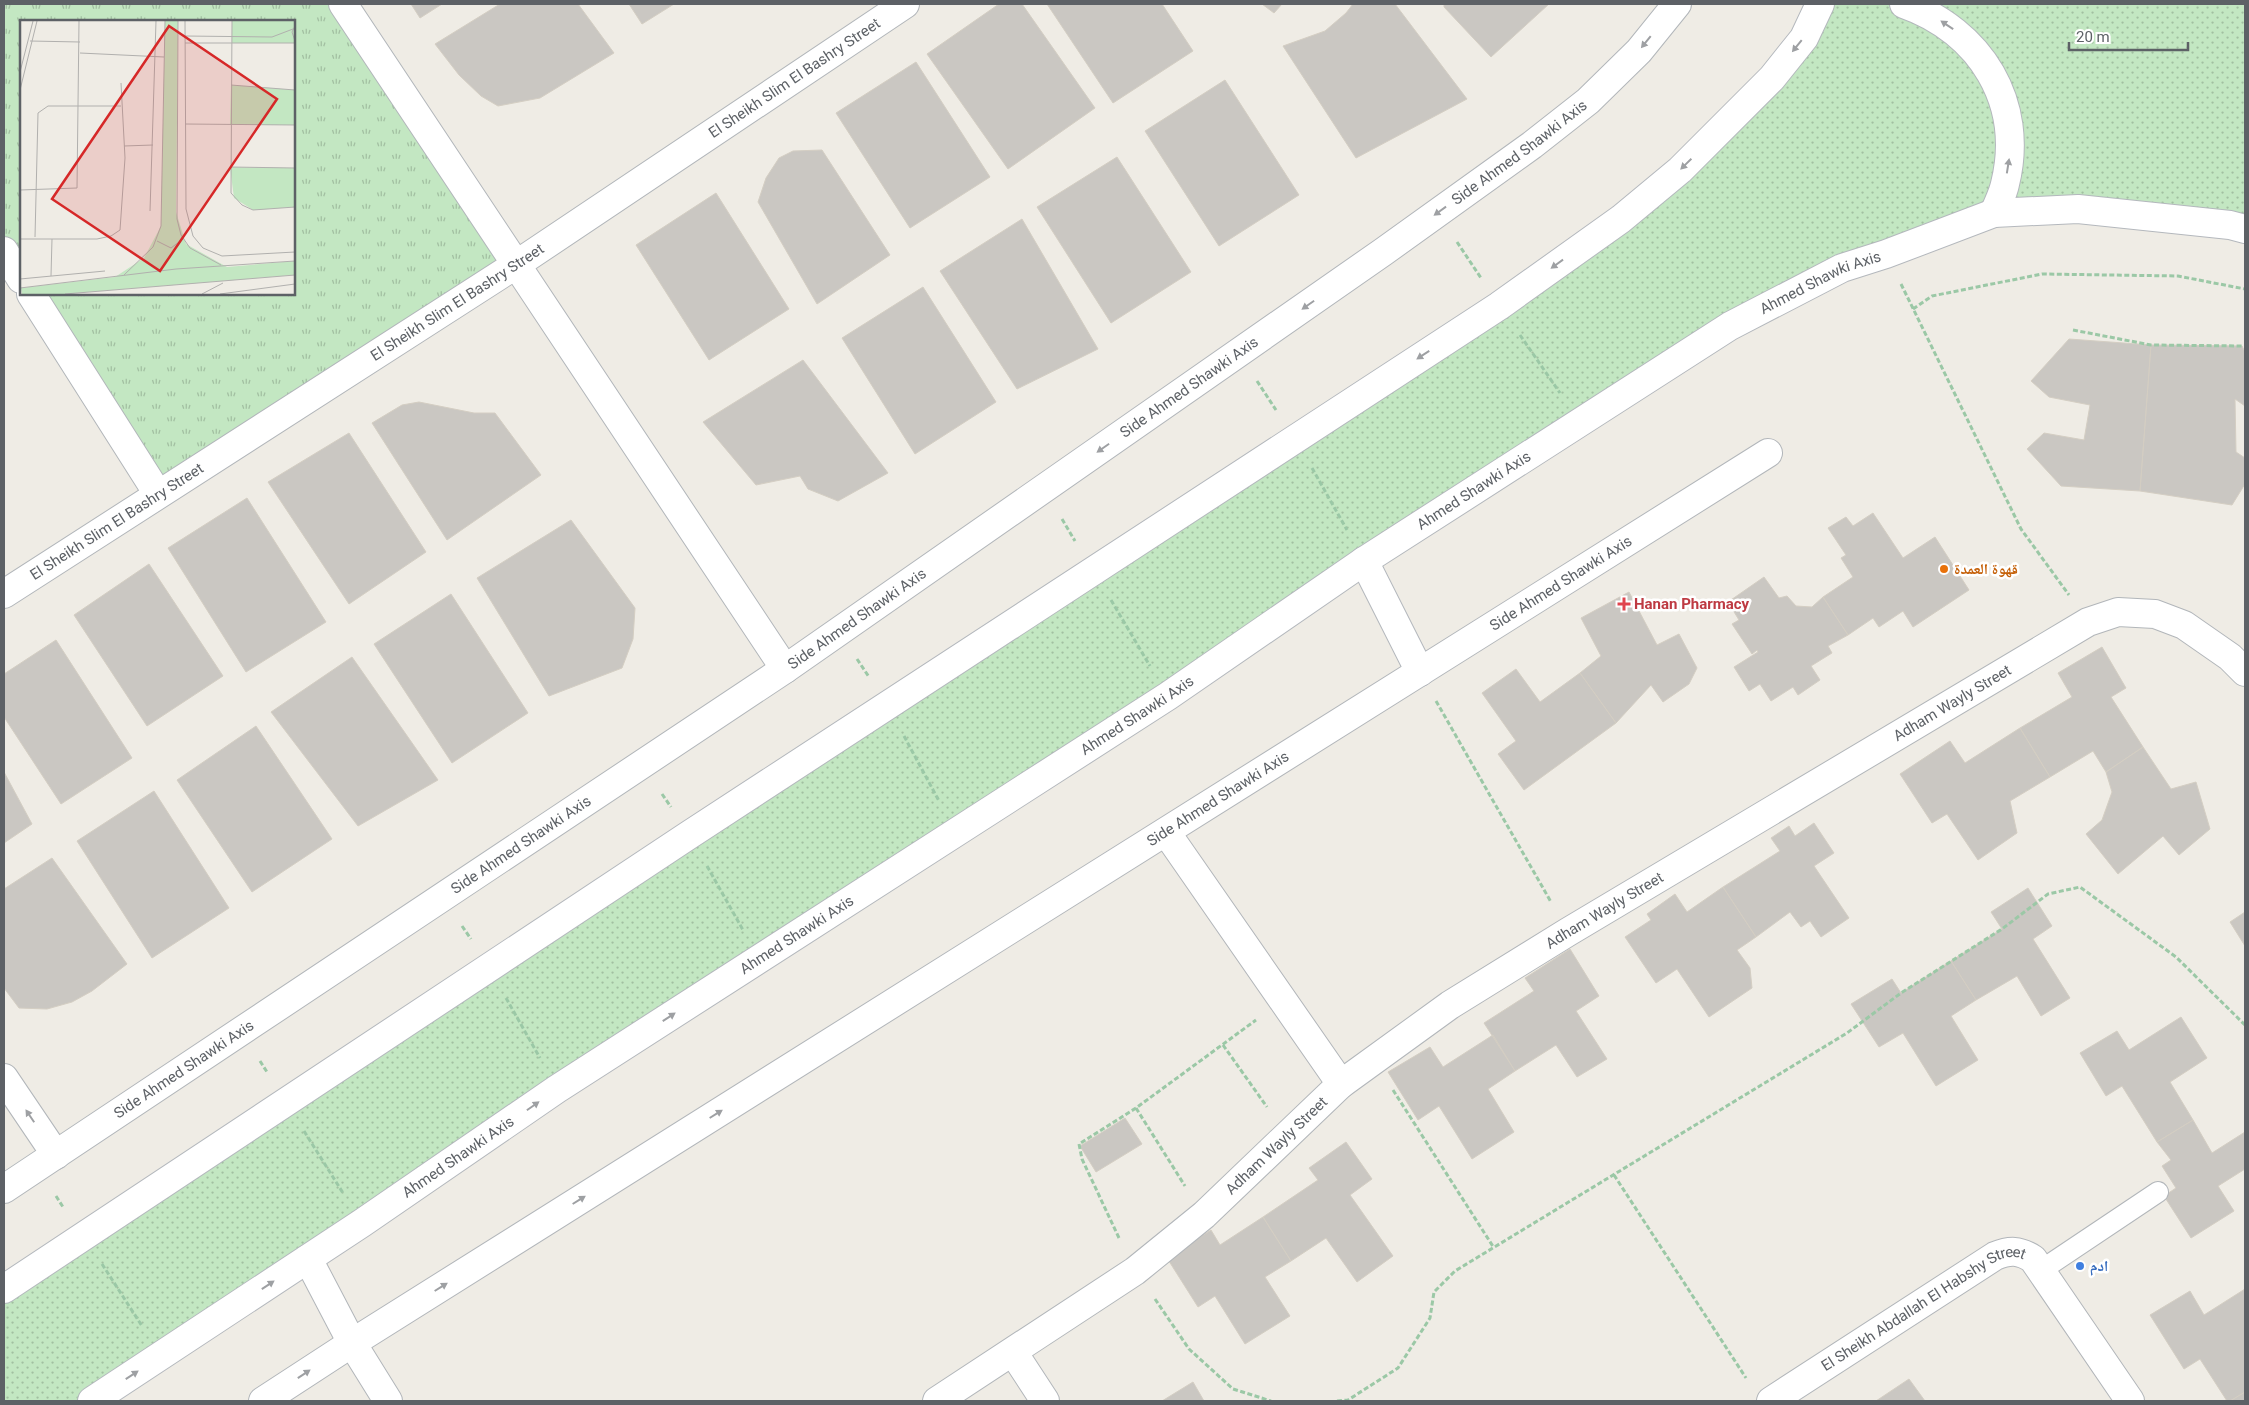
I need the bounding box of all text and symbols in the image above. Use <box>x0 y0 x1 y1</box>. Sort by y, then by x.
street label: El Sheikh Slim El Bashry Street <box>705 14 884 142</box>
inset map <box>20 20 295 295</box>
one-way arrow <box>1940 20 1953 30</box>
scale bar <box>2069 20 2188 52</box>
text: 20 m <box>2076 28 2110 46</box>
one-way arrow <box>1641 35 1652 48</box>
one-way arrow <box>1792 40 1803 53</box>
street label: Side Ahmed Shawki Axis <box>1448 96 1591 209</box>
one-way arrow <box>1680 158 1692 170</box>
one-way arrow <box>2004 158 2012 174</box>
one-way arrow <box>1433 206 1447 216</box>
street label: El Sheikh Slim El Bashry Street <box>367 240 547 365</box>
street label: Ahmed Shawki Axis <box>1757 247 1883 318</box>
one-way arrow <box>1551 259 1564 269</box>
one-way arrow <box>1301 300 1314 310</box>
street label: Side Ahmed Shawki Axis <box>1117 333 1262 442</box>
one-way arrow <box>1416 351 1430 360</box>
one-way arrow <box>1096 443 1109 453</box>
street label: Ahmed Shawki Axis <box>1414 447 1534 534</box>
street label: El Sheikh Slim El Bashry Street <box>27 459 207 584</box>
street label: Side Ahmed Shawki Axis <box>1486 532 1635 635</box>
place label: قهوة العمدة <box>1954 560 2018 578</box>
marker: قهوة العمدة <box>1938 563 1950 575</box>
street label: Side Ahmed Shawki Axis <box>784 564 930 673</box>
place label: Hanan Pharmacy <box>1634 595 1750 613</box>
marker: Hanan Pharmacy <box>1618 598 1630 610</box>
street label: Adham Wayly Street <box>1890 661 2014 745</box>
street label: Ahmed Shawki Axis <box>1077 672 1197 759</box>
street label: Side Ahmed Shawki Axis <box>1144 747 1292 850</box>
street label: Side Ahmed Shawki Axis <box>447 792 594 898</box>
street label: Adham Wayly Street <box>1542 868 1667 953</box>
street label: Ahmed Shawki Axis <box>736 892 857 978</box>
one-way arrow <box>662 1012 676 1022</box>
street label: Side Ahmed Shawki Axis <box>110 1016 257 1122</box>
street label: Adham Wayly Street <box>1222 1093 1331 1199</box>
one-way arrow <box>526 1101 540 1111</box>
one-way arrow <box>710 1109 723 1119</box>
one-way arrow <box>25 1110 35 1123</box>
street label: Ahmed Shawki Axis <box>399 1112 517 1202</box>
one-way arrow <box>572 1196 585 1205</box>
street label: El Sheikh Abdallah El Habshy Street <box>1818 1243 2029 1375</box>
place label: ادم <box>2090 1257 2108 1276</box>
marker: ادم <box>2074 1260 2086 1272</box>
one-way arrow <box>261 1280 275 1290</box>
one-way arrow <box>434 1282 448 1291</box>
one-way arrow <box>297 1369 311 1379</box>
one-way arrow <box>126 1370 139 1379</box>

